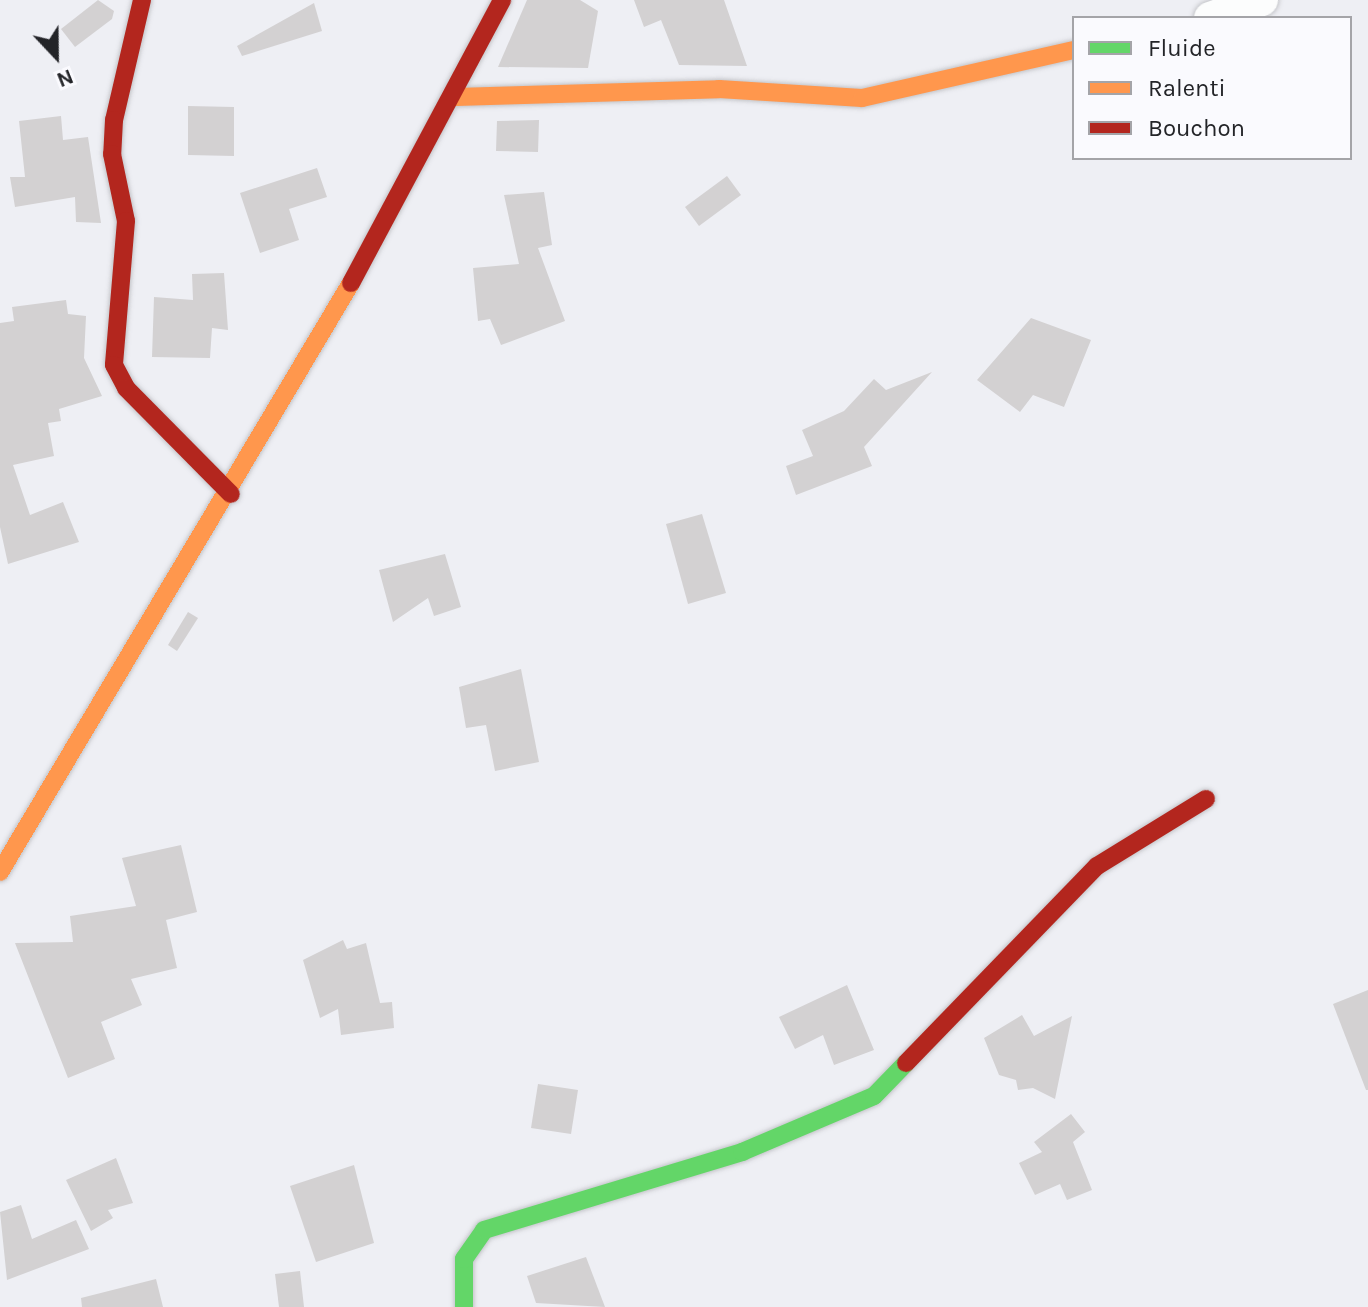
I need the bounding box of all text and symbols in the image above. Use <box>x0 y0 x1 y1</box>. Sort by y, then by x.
north arrow <box>16 16 96 96</box>
legend <box>1072 16 1352 160</box>
text: Fluide <box>1148 34 1216 62</box>
text: N <box>53 63 77 93</box>
text: Ralenti <box>1148 74 1226 102</box>
text: Bouchon <box>1148 114 1245 142</box>

